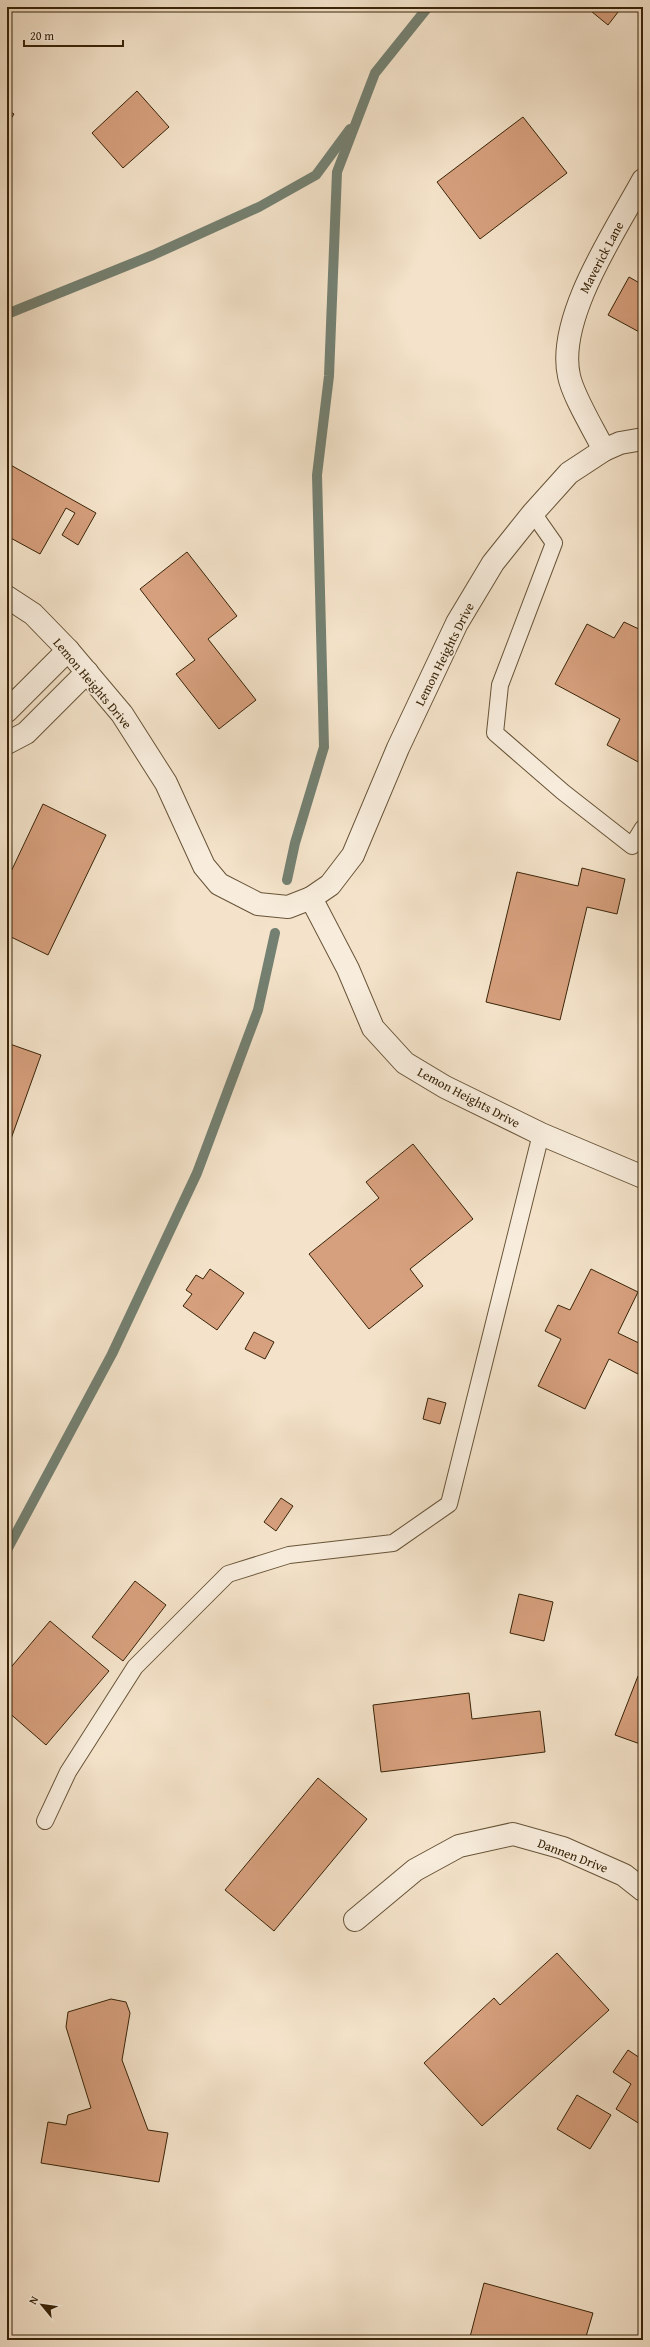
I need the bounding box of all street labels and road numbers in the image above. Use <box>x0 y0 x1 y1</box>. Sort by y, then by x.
street label: Maverick Lane <box>575 218 628 296</box>
street label: Lemon Heights Drive <box>410 599 479 709</box>
street label: Lemon Heights Drive <box>49 634 136 733</box>
street label: Lemon Heights Drive <box>414 1062 523 1133</box>
street label: Dannen Drive <box>535 1833 611 1878</box>

